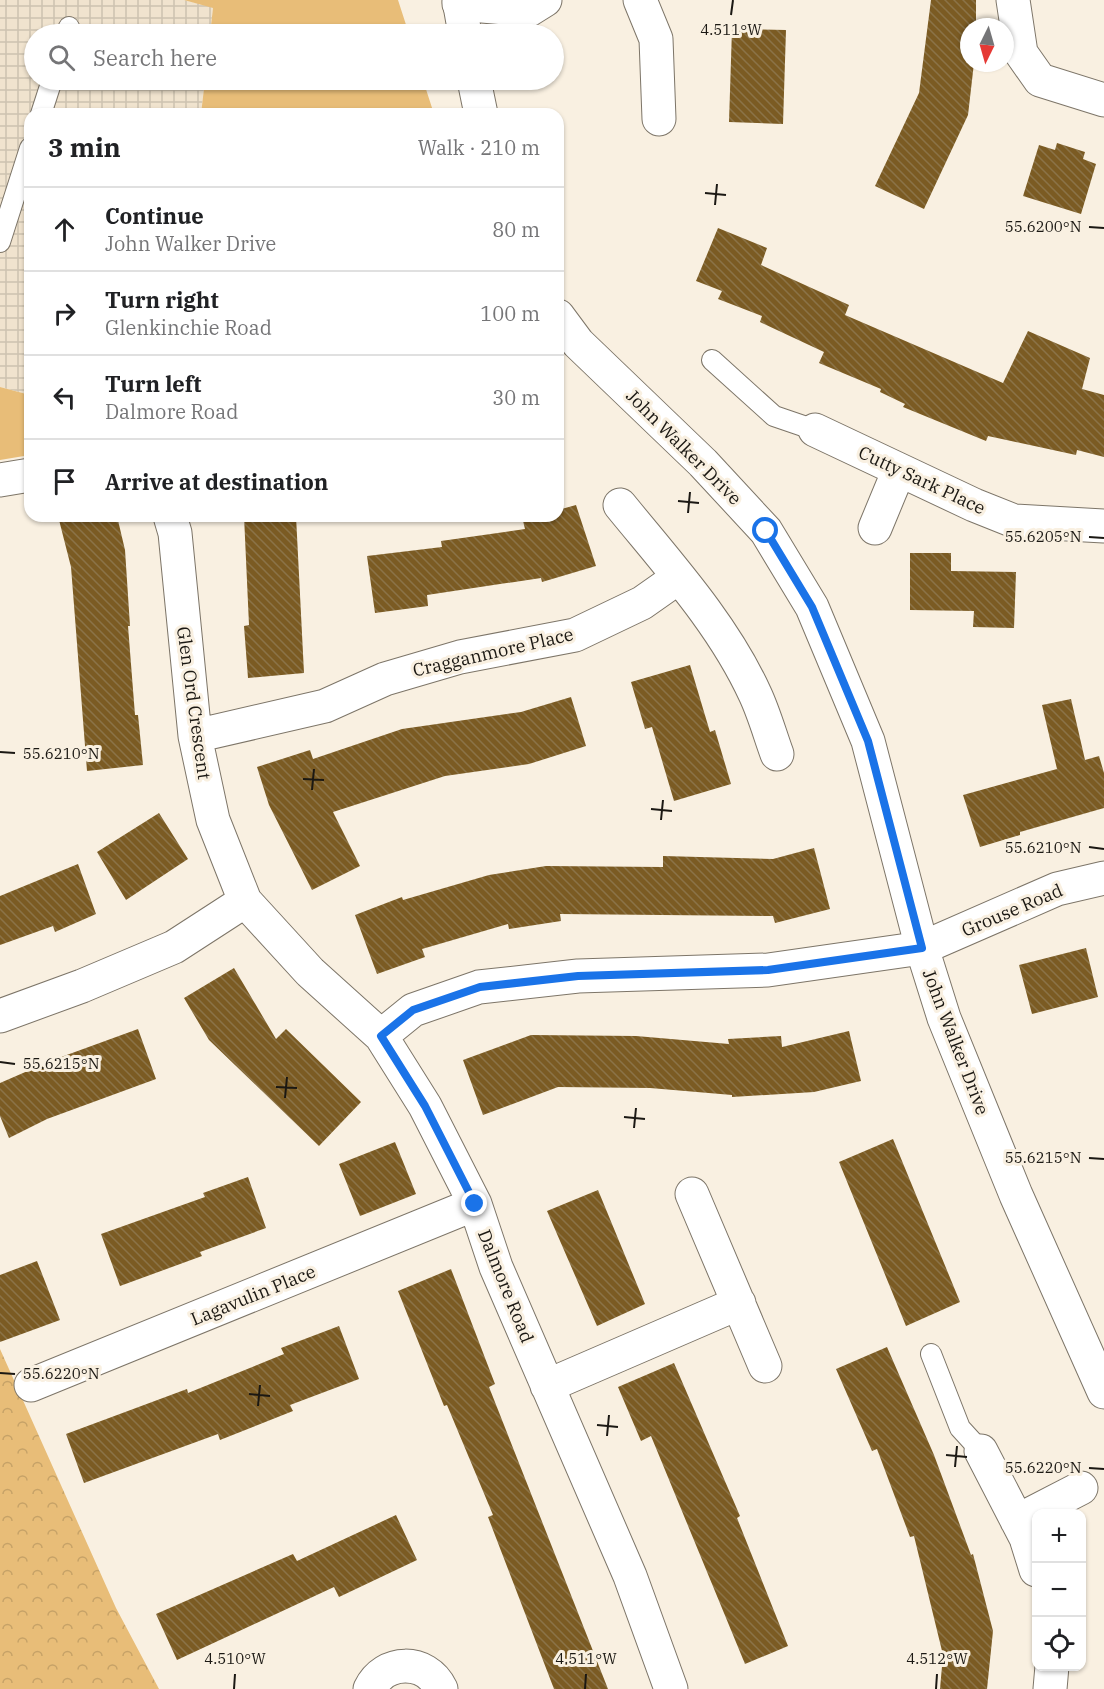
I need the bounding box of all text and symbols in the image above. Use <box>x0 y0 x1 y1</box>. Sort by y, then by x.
north arrow <box>960 18 1014 72</box>
text: 4.511°W <box>700 20 762 39</box>
search box <box>24 24 564 90</box>
icon: search <box>45 41 78 74</box>
text: Search here <box>93 43 217 72</box>
text: 3 min <box>48 130 121 164</box>
text: Walk · 210 m <box>418 134 540 161</box>
text: Continue <box>105 201 204 230</box>
icon: ahead <box>48 213 81 246</box>
text: 80 m <box>492 216 540 243</box>
text: 55.6200°N <box>1005 217 1081 236</box>
text: John Walker Drive <box>105 230 276 257</box>
text: Turn right <box>105 285 219 314</box>
icon: right <box>48 297 81 330</box>
text: 100 m <box>480 300 540 327</box>
text: Glenkinchie Road <box>105 314 272 341</box>
text: Turn left <box>105 369 201 398</box>
icon: left <box>48 381 81 414</box>
text: 30 m <box>492 384 540 411</box>
street label: John Walker Drive <box>621 384 747 510</box>
text: Dalmore Road <box>105 398 238 425</box>
street label: Cutty Sark Place <box>855 441 989 519</box>
icon: arrive <box>48 465 81 498</box>
text: Arrive at destination <box>105 467 328 496</box>
route start <box>752 517 778 543</box>
text: 55.6205°N <box>1005 527 1081 546</box>
street label: Cragganmore Place <box>410 622 576 682</box>
street label: Glen Ord Crescent <box>172 625 216 781</box>
text: 55.6210°N <box>23 744 99 763</box>
text: 55.6210°N <box>1005 838 1081 857</box>
street label: Grouse Road <box>958 878 1066 942</box>
street label: John Walker Drive <box>918 966 994 1118</box>
text: 55.6215°N <box>23 1054 99 1073</box>
text: 55.6215°N <box>1005 1148 1081 1167</box>
route end <box>461 1190 487 1216</box>
street label: Dalmore Road <box>473 1226 539 1346</box>
street label: Lagavulin Place <box>187 1260 319 1330</box>
text: 55.6220°N <box>23 1364 99 1383</box>
text: 55.6220°N <box>1005 1458 1081 1477</box>
map controls <box>1032 1509 1086 1671</box>
button: + <box>1032 1509 1086 1563</box>
button: − <box>1032 1563 1086 1617</box>
button: locate <box>1032 1617 1086 1671</box>
text: 4.510°W <box>204 1649 266 1668</box>
text: 4.511°W <box>555 1649 617 1668</box>
text: 4.512°W <box>906 1649 968 1668</box>

